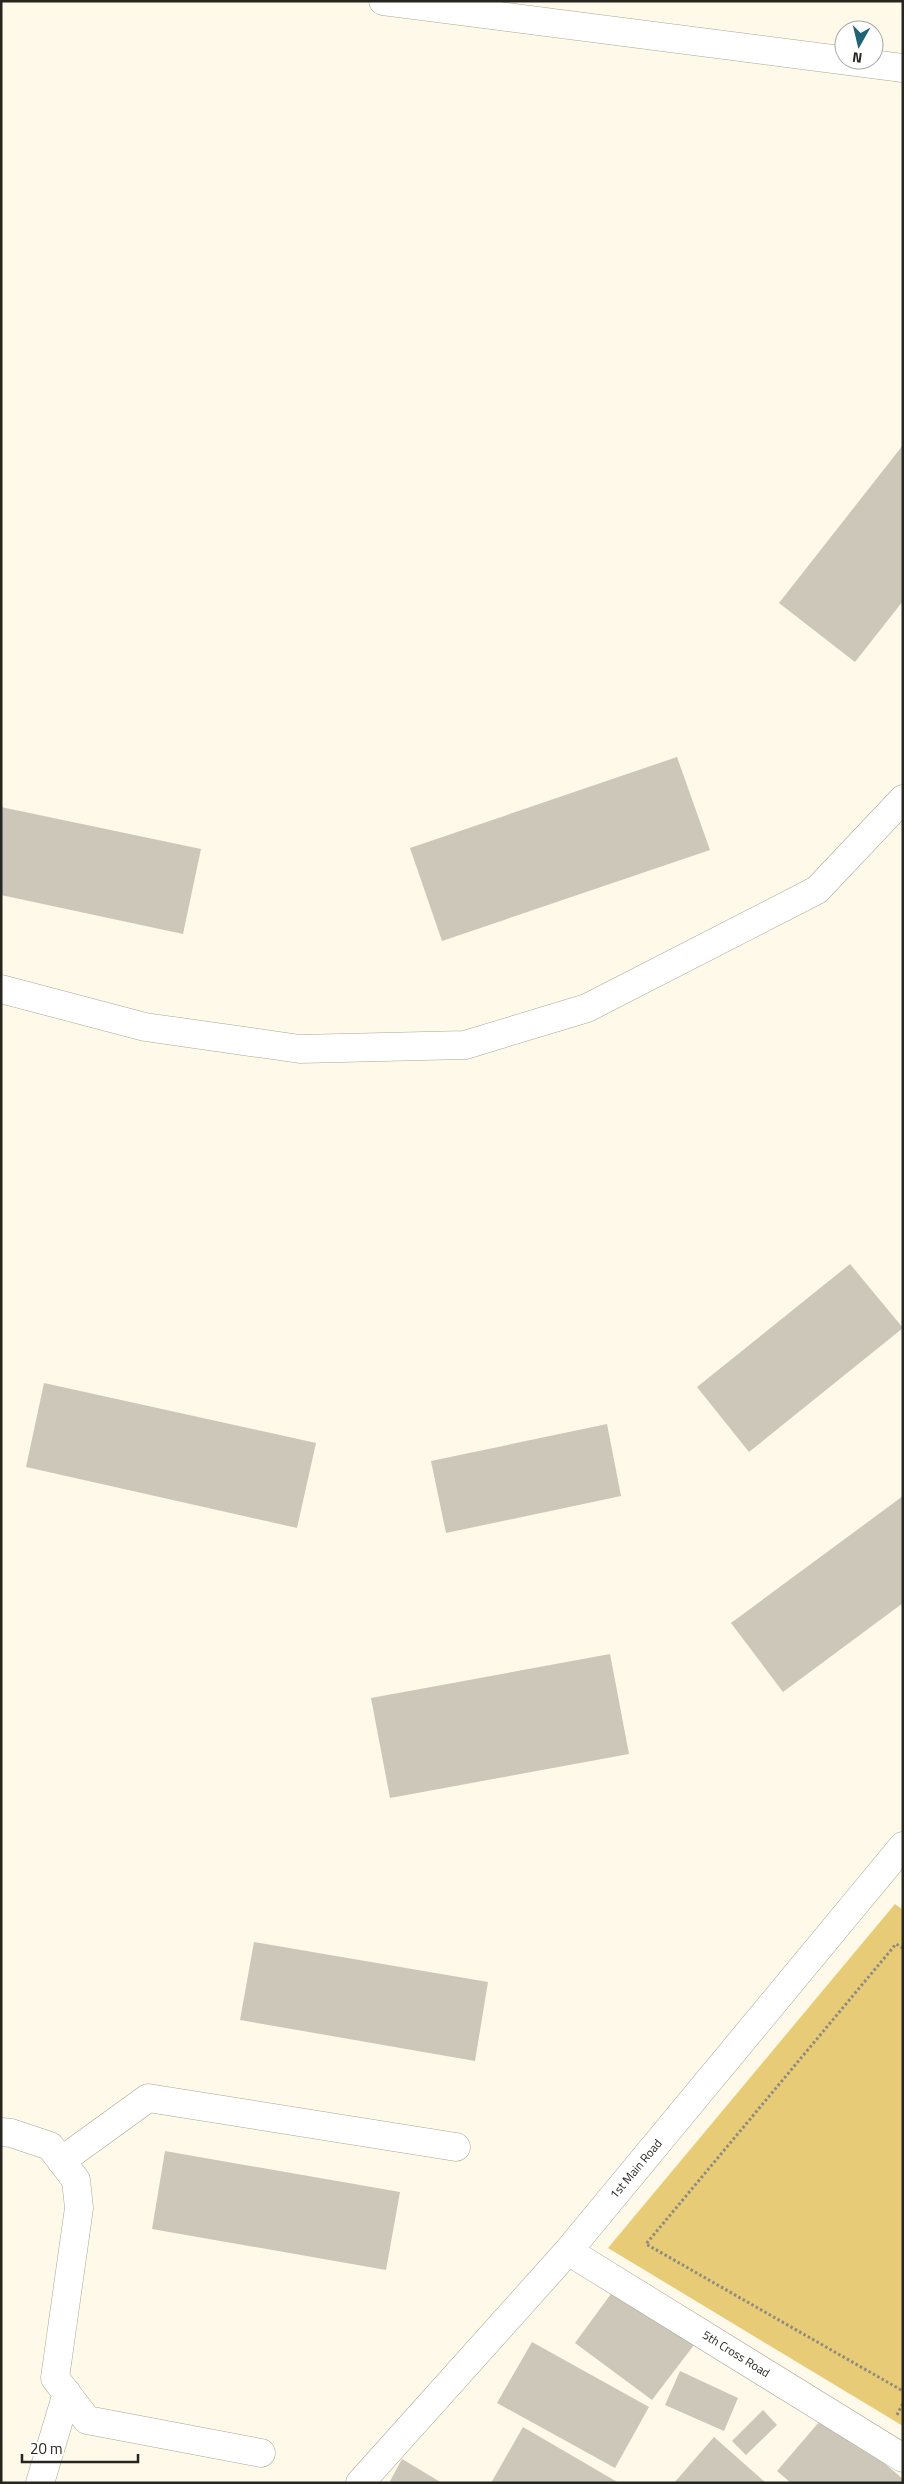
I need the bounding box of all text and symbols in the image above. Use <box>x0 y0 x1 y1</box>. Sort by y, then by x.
north arrow <box>834 20 884 70</box>
text: N <box>851 47 863 69</box>
street label: 1st Main Road <box>605 2135 666 2203</box>
street label: 5th Cross Road <box>699 2325 774 2382</box>
scale bar <box>22 2432 139 2464</box>
text: 20 m <box>30 2437 63 2460</box>

